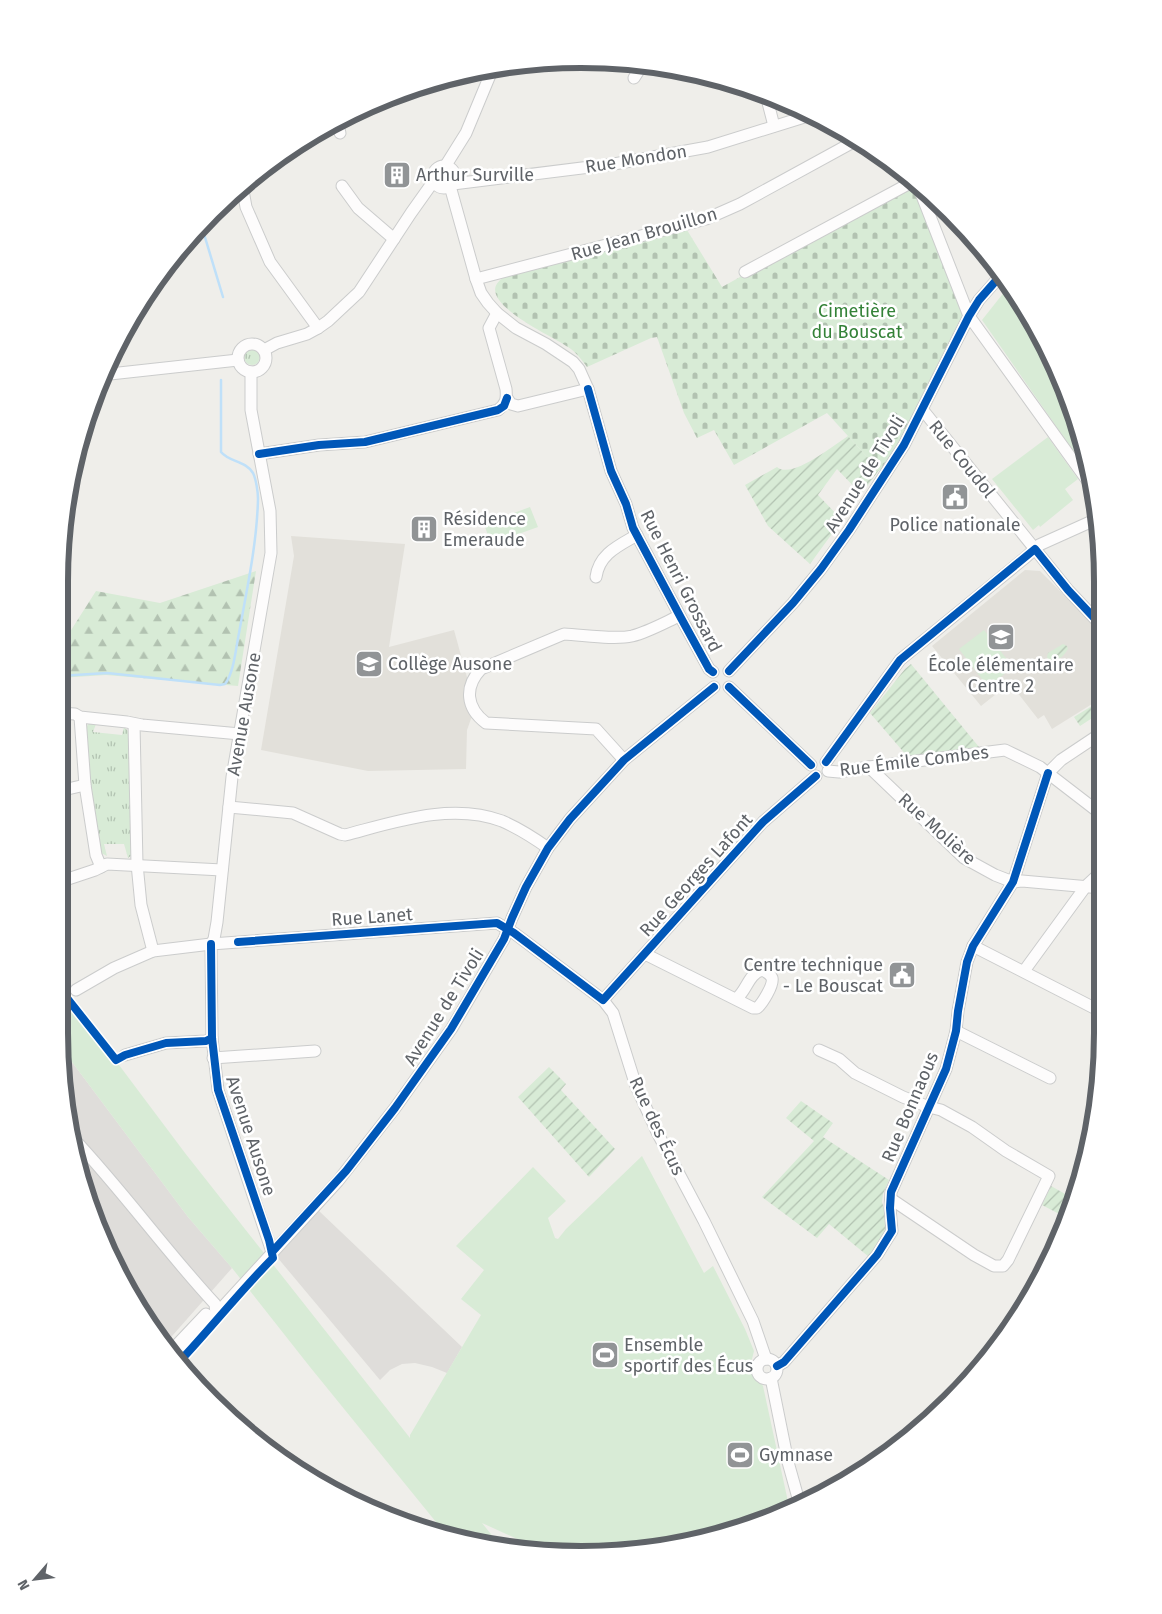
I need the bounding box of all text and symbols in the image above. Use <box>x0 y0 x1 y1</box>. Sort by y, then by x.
street label: Rue Mondon <box>583 140 689 178</box>
building icon: Arthur Surville <box>382 160 412 190</box>
place label: Arthur Surville <box>416 164 534 186</box>
street label: Rue Jean Brouillon <box>568 203 720 265</box>
park label: Cimetière du Bouscat <box>811 300 903 343</box>
street label: Avenue de Tivoli <box>820 411 910 537</box>
street label: Rue Coudol <box>924 416 1000 502</box>
public building icon: Police nationale <box>940 482 970 512</box>
street label: Rue Henri Grossard <box>636 506 726 656</box>
place label: Résidence Emeraude <box>443 508 526 551</box>
building icon: Résidence Emeraude <box>409 514 439 544</box>
place label: Police nationale <box>889 514 1021 536</box>
school or university icon: École élémentaire Centre 2 <box>986 622 1016 652</box>
school or university icon: Collège Ausone <box>354 649 384 679</box>
street label: Avenue Ausone <box>222 651 266 777</box>
place label: Collège Ausone <box>388 653 512 675</box>
place label: École élémentaire Centre 2 <box>928 653 1074 697</box>
street label: Rue Émile Combes <box>838 740 990 781</box>
street label: Rue Molière <box>894 788 980 870</box>
street label: Rue Georges Lafont <box>635 808 757 941</box>
street label: Rue Lanet <box>331 903 414 931</box>
street label: Avenue de Tivoli <box>399 944 489 1070</box>
place label: Centre technique - Le Bouscat <box>744 954 883 997</box>
public building icon: Centre technique - Le Bouscat <box>887 960 917 990</box>
street label: Rue Bonnaous <box>877 1049 943 1165</box>
street label: Avenue Ausone <box>221 1073 281 1199</box>
street label: Rue des Écus <box>625 1073 690 1179</box>
place label: Ensemble sportif des Écus <box>624 1334 753 1377</box>
sports icon: Ensemble sportif des Écus <box>590 1340 620 1370</box>
sports icon: Gymnase <box>725 1440 755 1470</box>
place label: Gymnase <box>759 1444 833 1466</box>
north arrow <box>10 1554 60 1604</box>
text: N <box>14 1577 34 1593</box>

